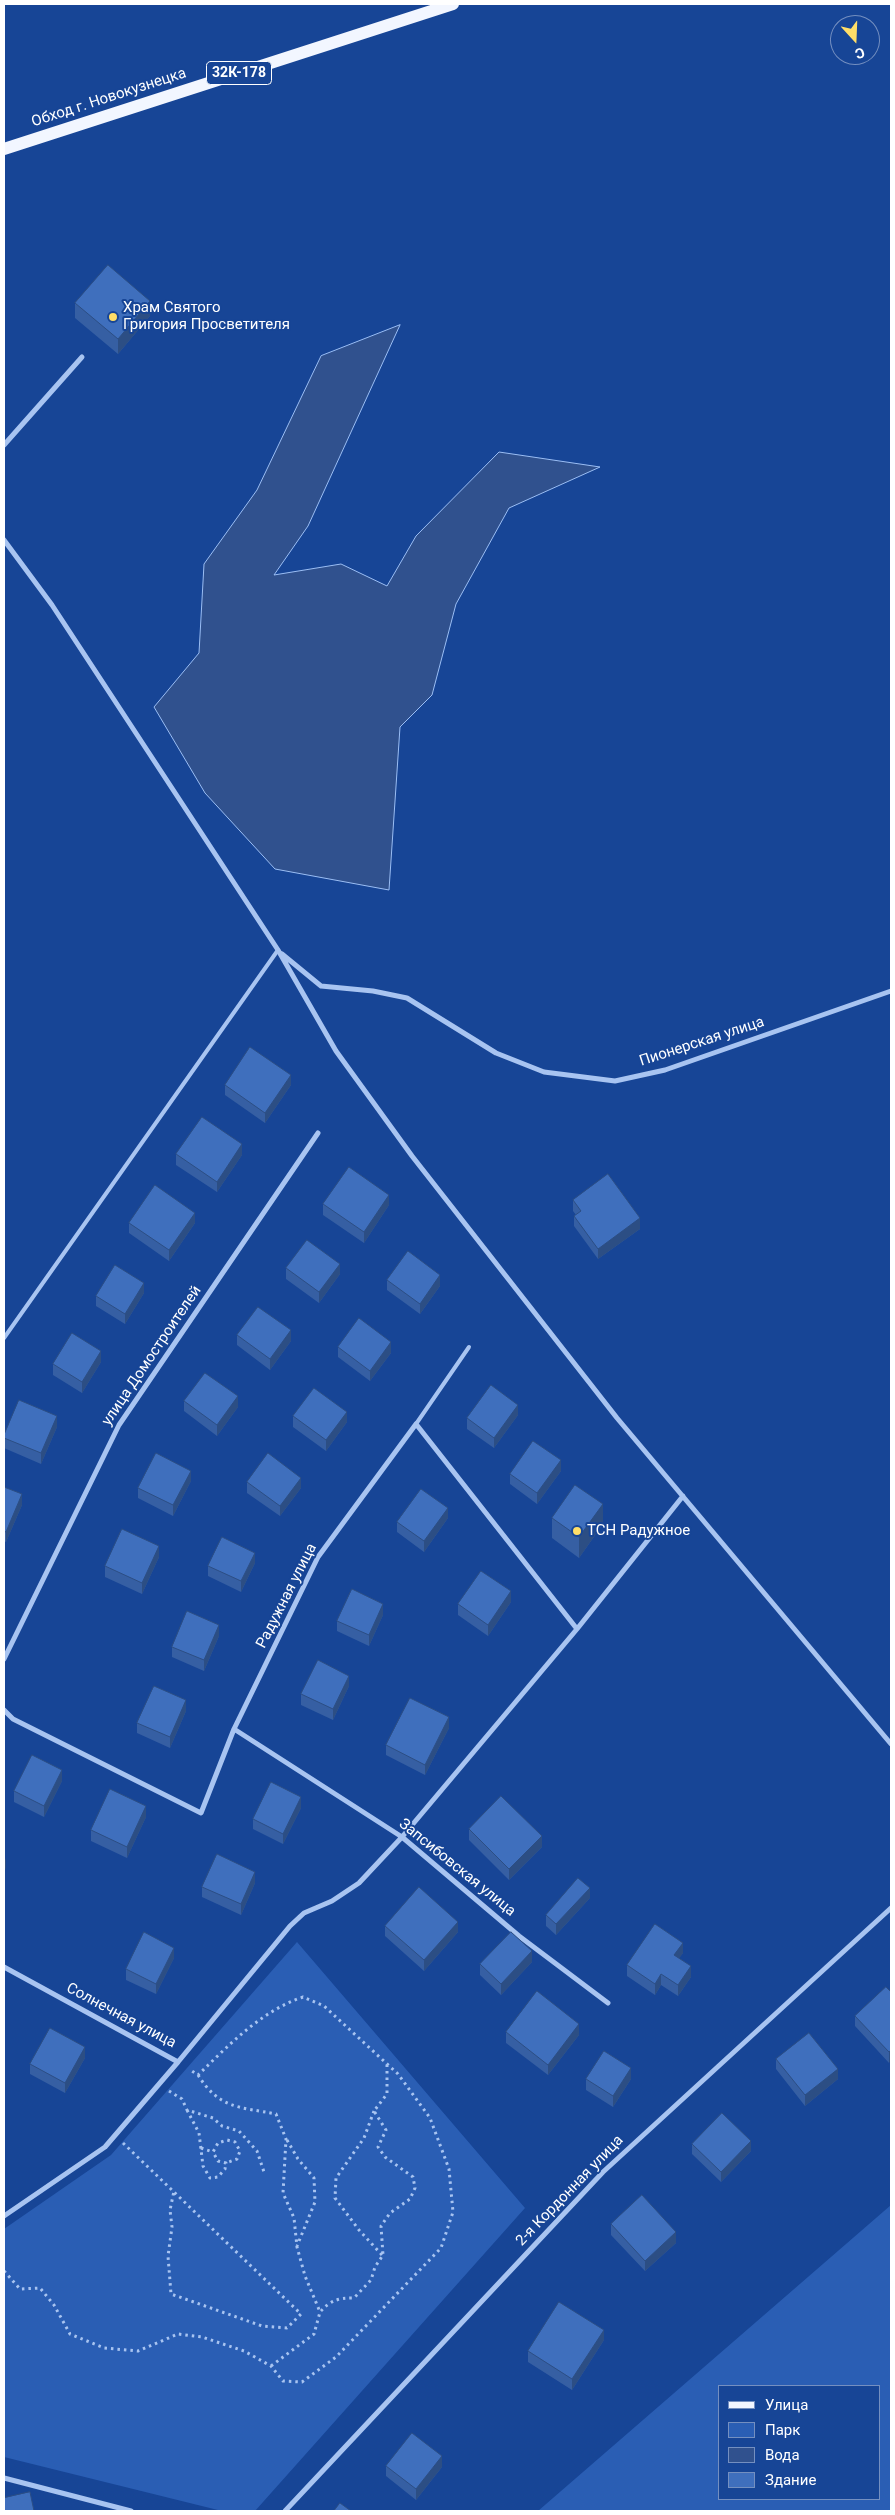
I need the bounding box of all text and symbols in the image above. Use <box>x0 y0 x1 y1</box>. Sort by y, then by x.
north arrow <box>830 15 880 65</box>
text: С <box>853 44 867 62</box>
road number: 32К-178 <box>206 62 272 84</box>
street label: Обход г. Новокузнецка <box>29 64 189 132</box>
place label: Храм Святого Григория Просветителя <box>123 299 290 334</box>
marker: Храм Святого Григория Просветителя <box>107 311 119 323</box>
street label: Пионерская улица <box>637 1013 767 1071</box>
street label: улица Домостроителей <box>98 1283 206 1429</box>
place label: ТСН Радужное <box>587 1522 690 1540</box>
marker: ТСН Радужное <box>571 1525 583 1537</box>
street label: Радужная улица <box>253 1541 321 1651</box>
street label: Запсибовская улица <box>395 1815 519 1921</box>
street label: Солнечная улица <box>63 1980 179 2052</box>
street label: 2-я Кордонная улица <box>512 2132 628 2250</box>
legend <box>718 2385 880 2500</box>
text: Улица <box>765 2396 808 2414</box>
text: Парк <box>765 2421 800 2439</box>
text: Вода <box>765 2446 800 2464</box>
text: Здание <box>765 2471 816 2489</box>

